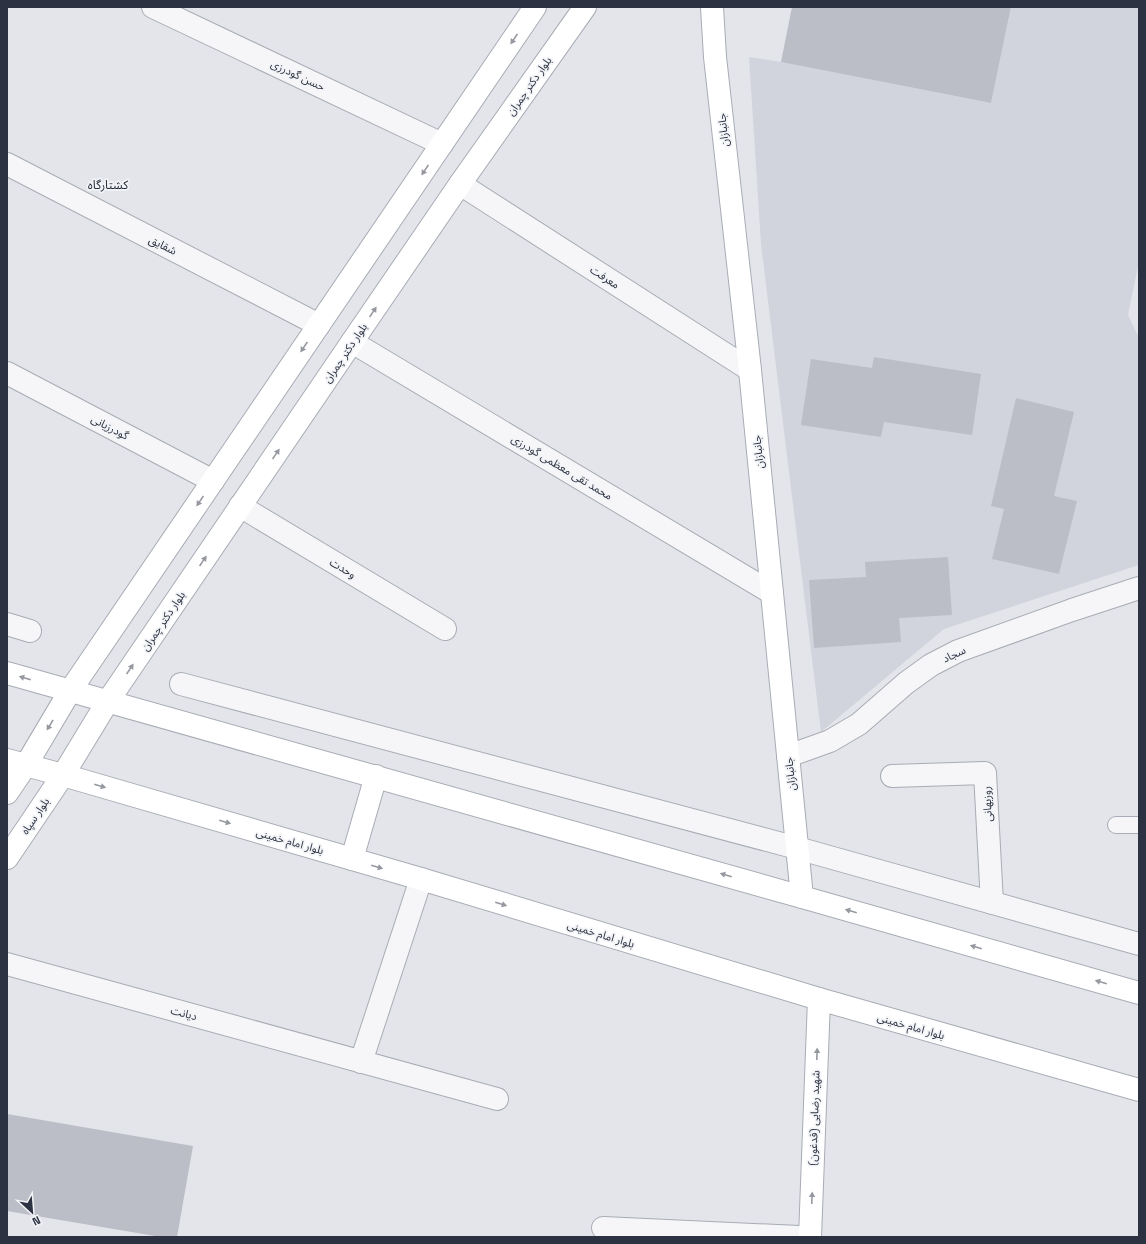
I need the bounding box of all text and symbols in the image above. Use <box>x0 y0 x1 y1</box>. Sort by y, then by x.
one-way arrow <box>510 33 517 45</box>
street label: بلوار دکتر چمران <box>503 54 555 119</box>
street label: حسن گودرزی <box>269 56 328 94</box>
street label: جانبازان <box>714 112 732 147</box>
one-way arrow <box>421 165 429 175</box>
district label: کشتارگاه <box>88 177 129 193</box>
street label: شقایق <box>147 232 180 258</box>
street label: معرفت <box>588 262 623 292</box>
one-way arrow <box>369 306 377 317</box>
street label: بلوار دکتر چمران <box>320 320 371 386</box>
one-way arrow <box>300 342 308 352</box>
street label: گودرزیانی <box>89 411 131 443</box>
street label: محمد تقی معظمی گودرزی <box>509 431 615 503</box>
street label: جانبازان <box>749 434 767 469</box>
one-way arrow <box>272 449 280 459</box>
one-way arrow <box>196 495 204 506</box>
street label: وحدت <box>327 555 359 581</box>
one-way arrow <box>199 556 207 567</box>
street label: بلوار دکتر چمران <box>138 588 189 654</box>
street label: سجاد <box>940 642 968 665</box>
one-way arrow <box>126 664 134 674</box>
one-way arrow <box>19 675 32 681</box>
one-way arrow <box>47 719 54 731</box>
street label: جانبازان <box>781 756 799 791</box>
one-way arrow <box>95 783 107 789</box>
street label: روزبهانی <box>979 786 995 822</box>
street label: بلوار سپاه <box>18 795 53 838</box>
one-way arrow <box>219 819 231 825</box>
street label: بلوار امام خمینی <box>254 825 325 858</box>
one-way arrow <box>371 864 383 870</box>
one-way arrow <box>720 872 733 878</box>
one-way arrow <box>496 901 508 907</box>
one-way arrow <box>845 908 857 914</box>
street label: بلوار امام خمینی <box>565 917 636 952</box>
one-way arrow <box>970 944 982 950</box>
one-way arrow <box>1095 979 1107 985</box>
street label: دیانت <box>169 1003 199 1023</box>
street label: بلوار امام خمینی <box>875 1010 946 1043</box>
one-way arrow <box>813 1048 820 1060</box>
street label: (قدغون) شهید رضایی <box>805 1070 823 1166</box>
north arrow <box>12 1192 52 1232</box>
one-way arrow <box>808 1192 815 1204</box>
text: N <box>30 1213 43 1229</box>

